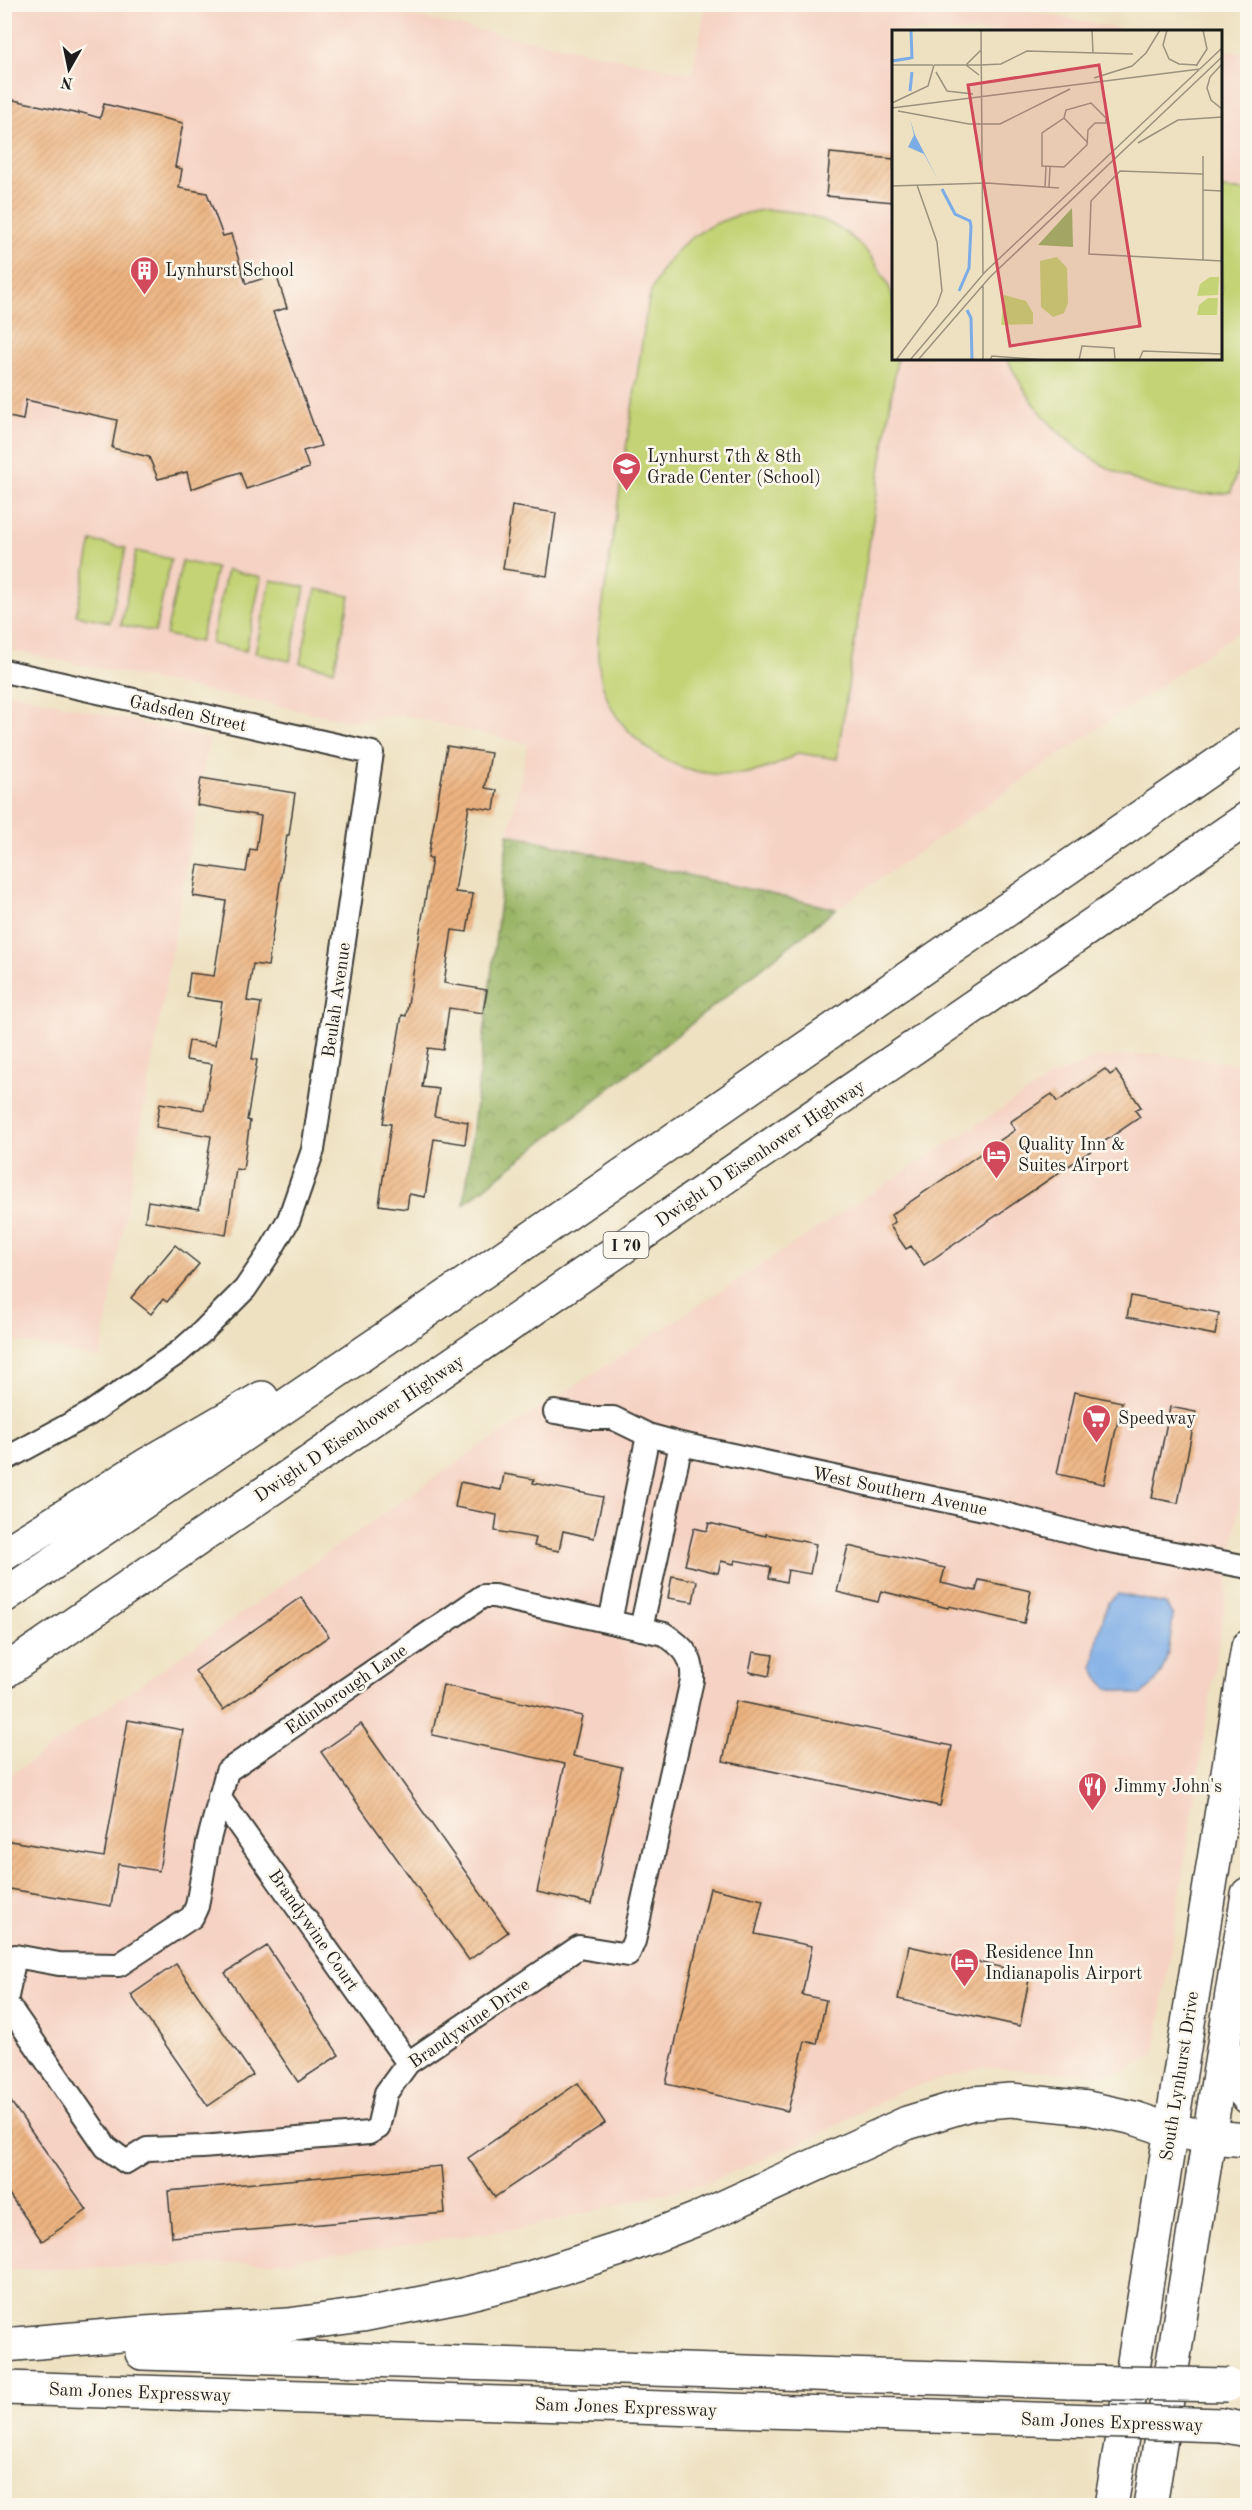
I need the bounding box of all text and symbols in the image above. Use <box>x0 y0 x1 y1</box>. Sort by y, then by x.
inset map <box>892 30 1222 360</box>
north arrow <box>39 39 99 99</box>
text: N <box>59 73 74 91</box>
building icon: Lynhurst School <box>128 254 160 296</box>
place label: Lynhurst School <box>165 262 294 280</box>
place label: Lynhurst 7th & 8th Grade Center (School) <box>647 448 821 487</box>
school or university icon: Lynhurst 7th & 8th Grade Center (School) <box>610 450 642 492</box>
street label: Gadsden Street <box>128 693 248 735</box>
street label: Beulah Avenue <box>320 941 354 1059</box>
street label: Dwight D Eisenhower Highway <box>653 1077 869 1231</box>
place label: Quality Inn & Suites Airport <box>1018 1136 1129 1175</box>
hotel icon: Quality Inn & Suites Airport <box>981 1138 1013 1180</box>
road number: I 70 <box>604 1232 648 1258</box>
street label: Dwight D Eisenhower Highway <box>252 1352 468 1506</box>
supermarket icon: Speedway <box>1081 1402 1113 1444</box>
place label: Speedway <box>1118 1410 1196 1428</box>
street label: West Southern Avenue <box>811 1465 989 1519</box>
street label: Edinborough Lane <box>282 1641 411 1738</box>
restaurant icon: Jimmy John's <box>1077 1770 1109 1812</box>
place label: Jimmy John's <box>1114 1778 1222 1796</box>
street label: Brandywine Court <box>265 1867 362 1995</box>
place label: Residence Inn Indianapolis Airport <box>985 1944 1142 1983</box>
hotel icon: Residence Inn Indianapolis Airport <box>948 1946 980 1988</box>
street label: Brandywine Drive <box>406 1976 533 2072</box>
street label: South Lynhurst Drive <box>1158 1990 1202 2162</box>
street label: Sam Jones Expressway <box>48 2381 232 2405</box>
street label: Sam Jones Expressway <box>534 2396 718 2420</box>
street label: Sam Jones Expressway <box>1020 2411 1204 2435</box>

